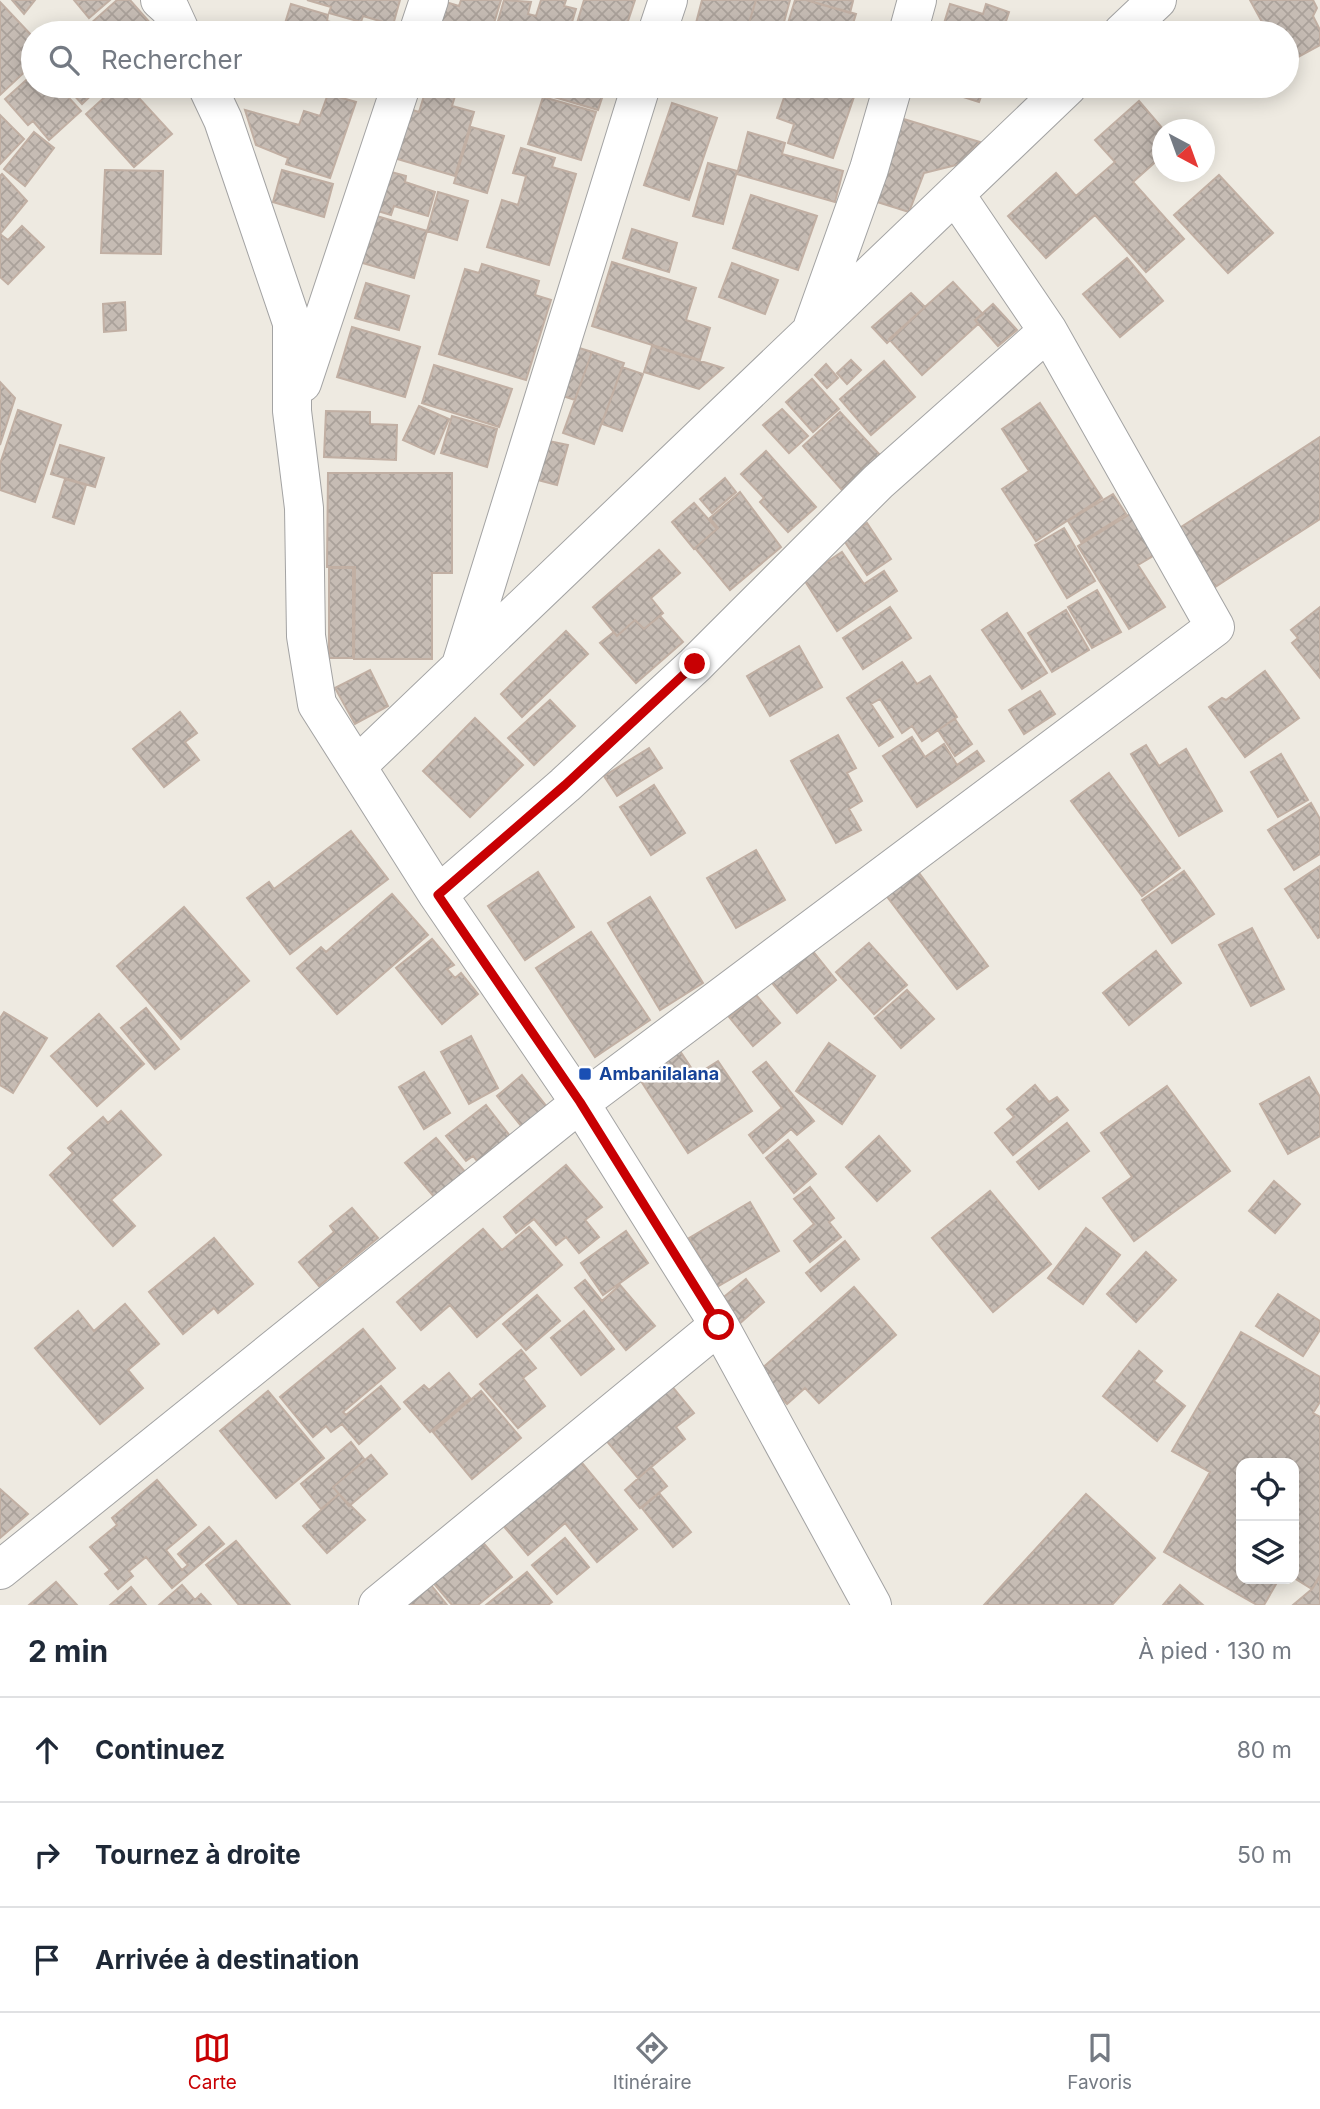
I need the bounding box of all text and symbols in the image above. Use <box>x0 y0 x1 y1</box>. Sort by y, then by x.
search box <box>21 21 1299 98</box>
icon: search <box>45 41 83 79</box>
text: Rechercher <box>101 44 242 75</box>
north arrow <box>1152 119 1215 182</box>
route end <box>679 648 710 679</box>
place label: Ambanilalana <box>599 1063 719 1084</box>
marker: Ambanilalana <box>577 1066 593 1082</box>
route start <box>703 1309 734 1340</box>
map controls <box>1236 1458 1299 1584</box>
button: locate <box>1236 1458 1299 1521</box>
button: layers <box>1236 1521 1299 1584</box>
text: 2 min <box>28 1633 108 1669</box>
text: À pied · 130 m <box>1138 1637 1292 1665</box>
icon: ahead <box>28 1731 66 1769</box>
text: Continuez <box>95 1734 225 1765</box>
text: 80 m <box>1237 1736 1292 1764</box>
icon: right <box>28 1836 66 1874</box>
text: Tournez à droite <box>95 1839 301 1870</box>
text: 50 m <box>1237 1841 1292 1869</box>
icon: arrive <box>28 1941 66 1979</box>
text: Arrivée à destination <box>95 1944 360 1975</box>
tab: Carte <box>188 2029 237 2094</box>
tab: Itinéraire <box>613 2029 692 2094</box>
tab: Favoris <box>1067 2029 1132 2094</box>

